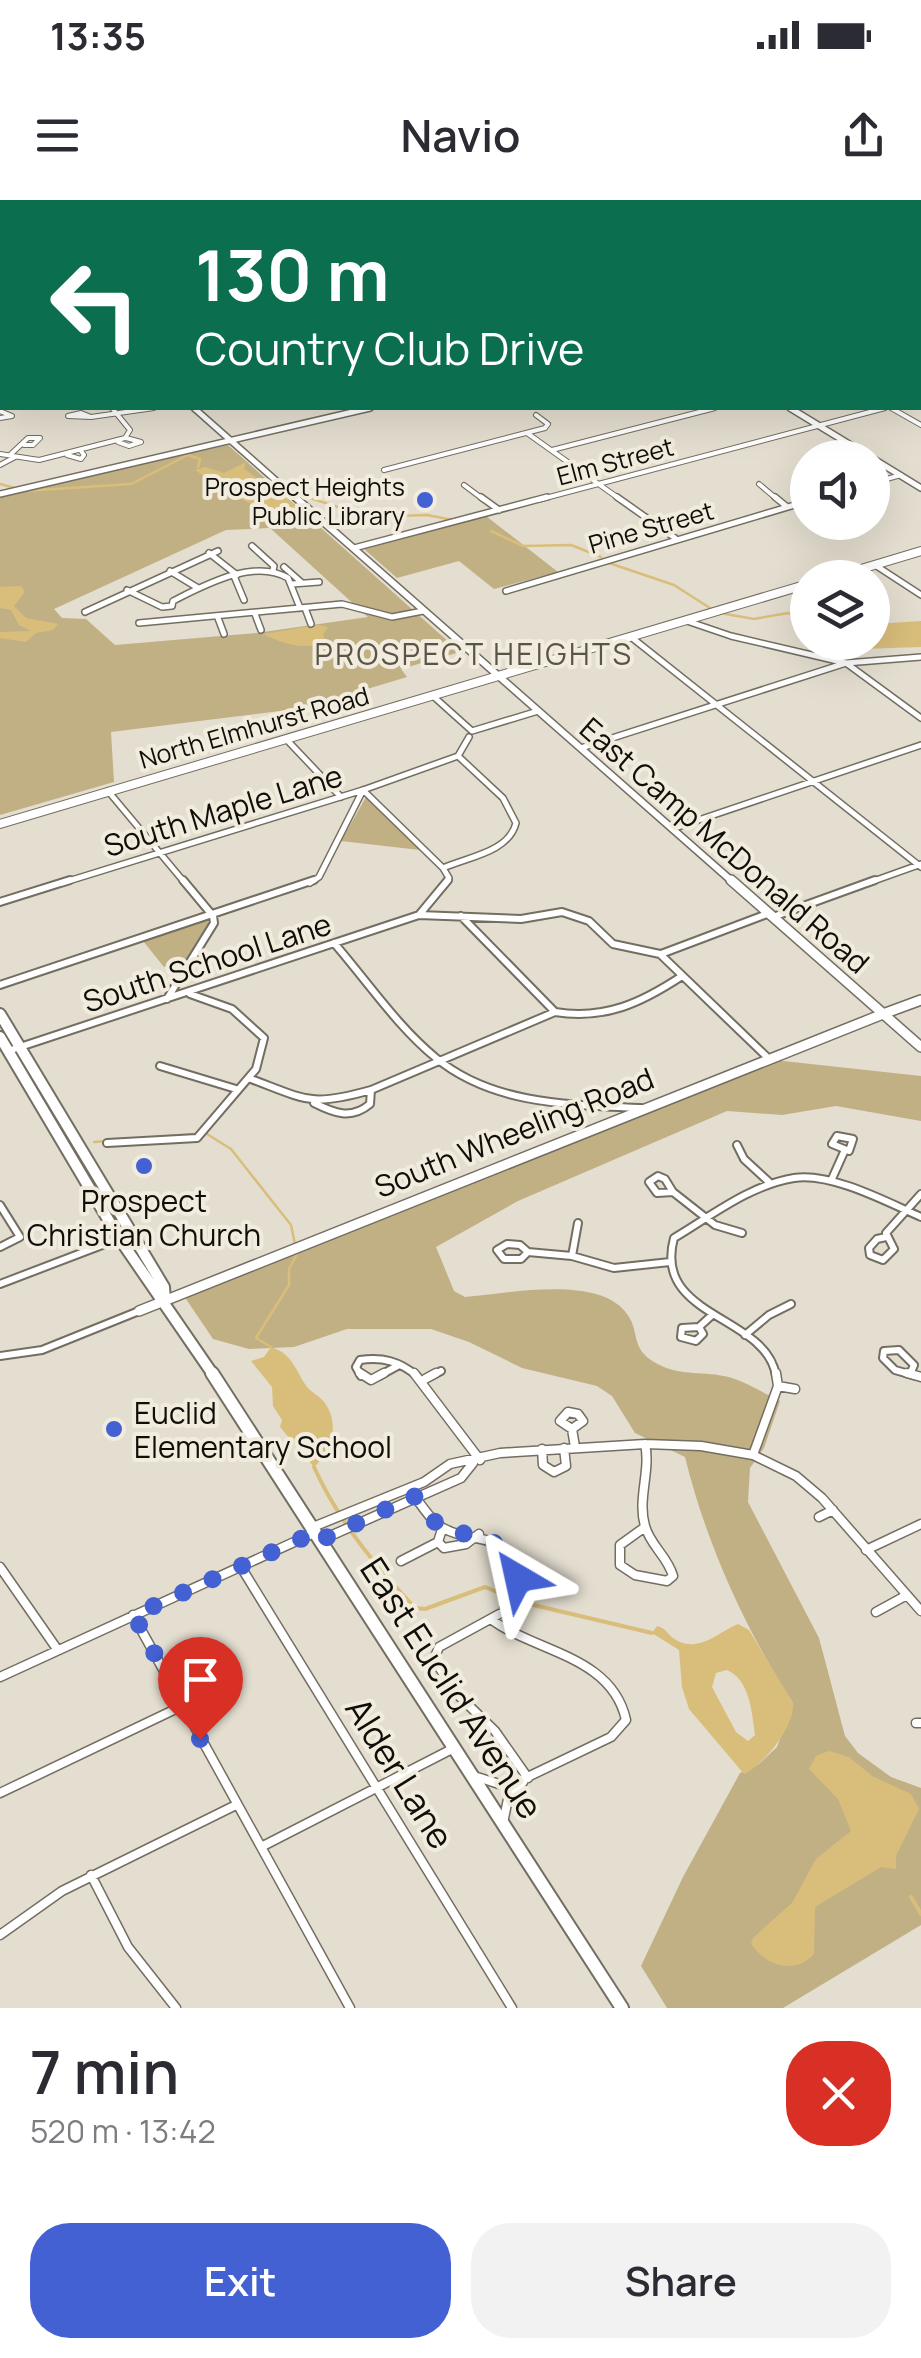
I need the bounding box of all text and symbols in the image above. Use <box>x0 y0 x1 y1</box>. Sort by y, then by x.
text: 13:35 <box>50 9 146 61</box>
text: Navio <box>400 104 521 166</box>
icon: menu <box>30 108 85 163</box>
icon: share <box>836 108 891 163</box>
text: 130 m <box>195 226 389 322</box>
icon: left <box>30 240 160 370</box>
text: Country Club Drive <box>195 317 584 379</box>
street label: Elm Street <box>553 429 677 493</box>
map controls <box>790 440 890 660</box>
button: sound <box>790 440 890 540</box>
place label: Prospect Heights Public Library <box>205 469 405 533</box>
marker: Prospect Heights Public Library <box>414 489 436 511</box>
street label: Pine Street <box>584 492 718 562</box>
button: layers <box>790 560 890 660</box>
district label: PROSPECT HEIGHTS <box>315 633 633 674</box>
street label: North Elmhurst Road <box>135 677 373 777</box>
street label: East Camp McDonald Road <box>572 708 878 982</box>
street label: South Maple Lane <box>99 754 347 866</box>
street label: South School Lane <box>78 903 336 1021</box>
street label: South Wheeling Road <box>368 1057 660 1207</box>
marker: Prospect Christian Church <box>133 1155 155 1177</box>
place label: Prospect Christian Church <box>27 1180 261 1255</box>
place label: Euclid Elementary School <box>134 1392 392 1467</box>
marker: Euclid Elementary School <box>103 1418 125 1440</box>
position arrow <box>466 1526 570 1630</box>
street label: East Euclid Avenue <box>350 1548 554 1828</box>
pin <box>158 1637 243 1740</box>
icon: arrive <box>173 1652 228 1707</box>
street label: Alder Lane <box>335 1688 465 1858</box>
text: 7 min <box>30 2030 179 2112</box>
button: close <box>786 2041 891 2146</box>
text: 520 m · 13:42 <box>30 2109 216 2153</box>
button: Exit <box>30 2223 451 2338</box>
button: Share <box>471 2223 891 2338</box>

